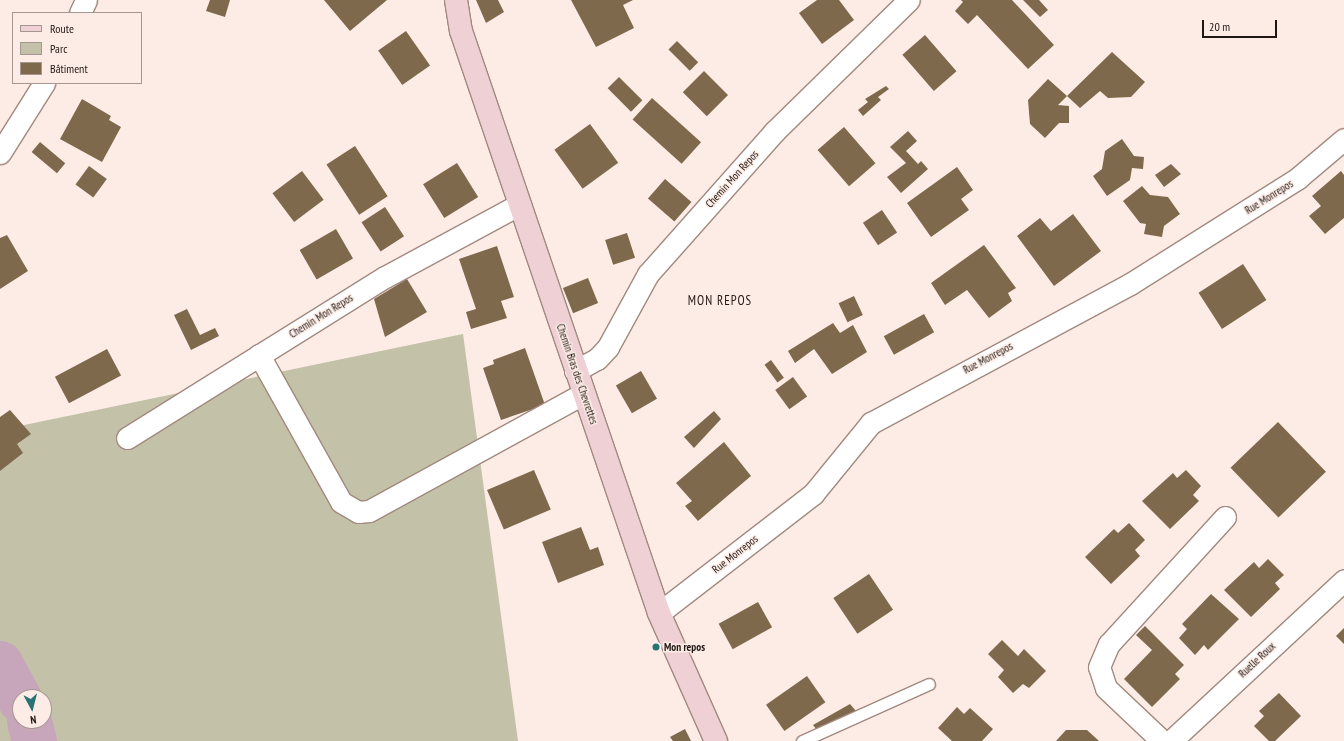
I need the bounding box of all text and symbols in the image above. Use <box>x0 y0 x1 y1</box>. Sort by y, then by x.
legend <box>12 12 142 84</box>
scale bar <box>1204 12 1279 38</box>
text: 20 m <box>1209 19 1230 34</box>
text: Route <box>50 21 74 36</box>
text: Parc <box>50 41 67 56</box>
text: Bâtiment <box>50 61 88 76</box>
street label: Chemin Mon Repos <box>703 148 761 210</box>
street label: Rue Monrepos <box>1242 177 1296 217</box>
street label: Chemin Mon Repos <box>287 291 355 341</box>
district label: MON REPOS <box>688 293 752 309</box>
street label: Chemin Bras des Chevrettes <box>554 322 600 426</box>
street label: Rue Monrepos <box>961 339 1015 377</box>
street label: Rue Monrepos <box>710 532 760 576</box>
place label: Mon repos <box>664 640 705 654</box>
street label: Ruelle Roux <box>1236 640 1278 680</box>
marker: Mon repos <box>651 642 661 652</box>
north arrow <box>12 689 52 729</box>
text: N <box>30 713 37 727</box>

